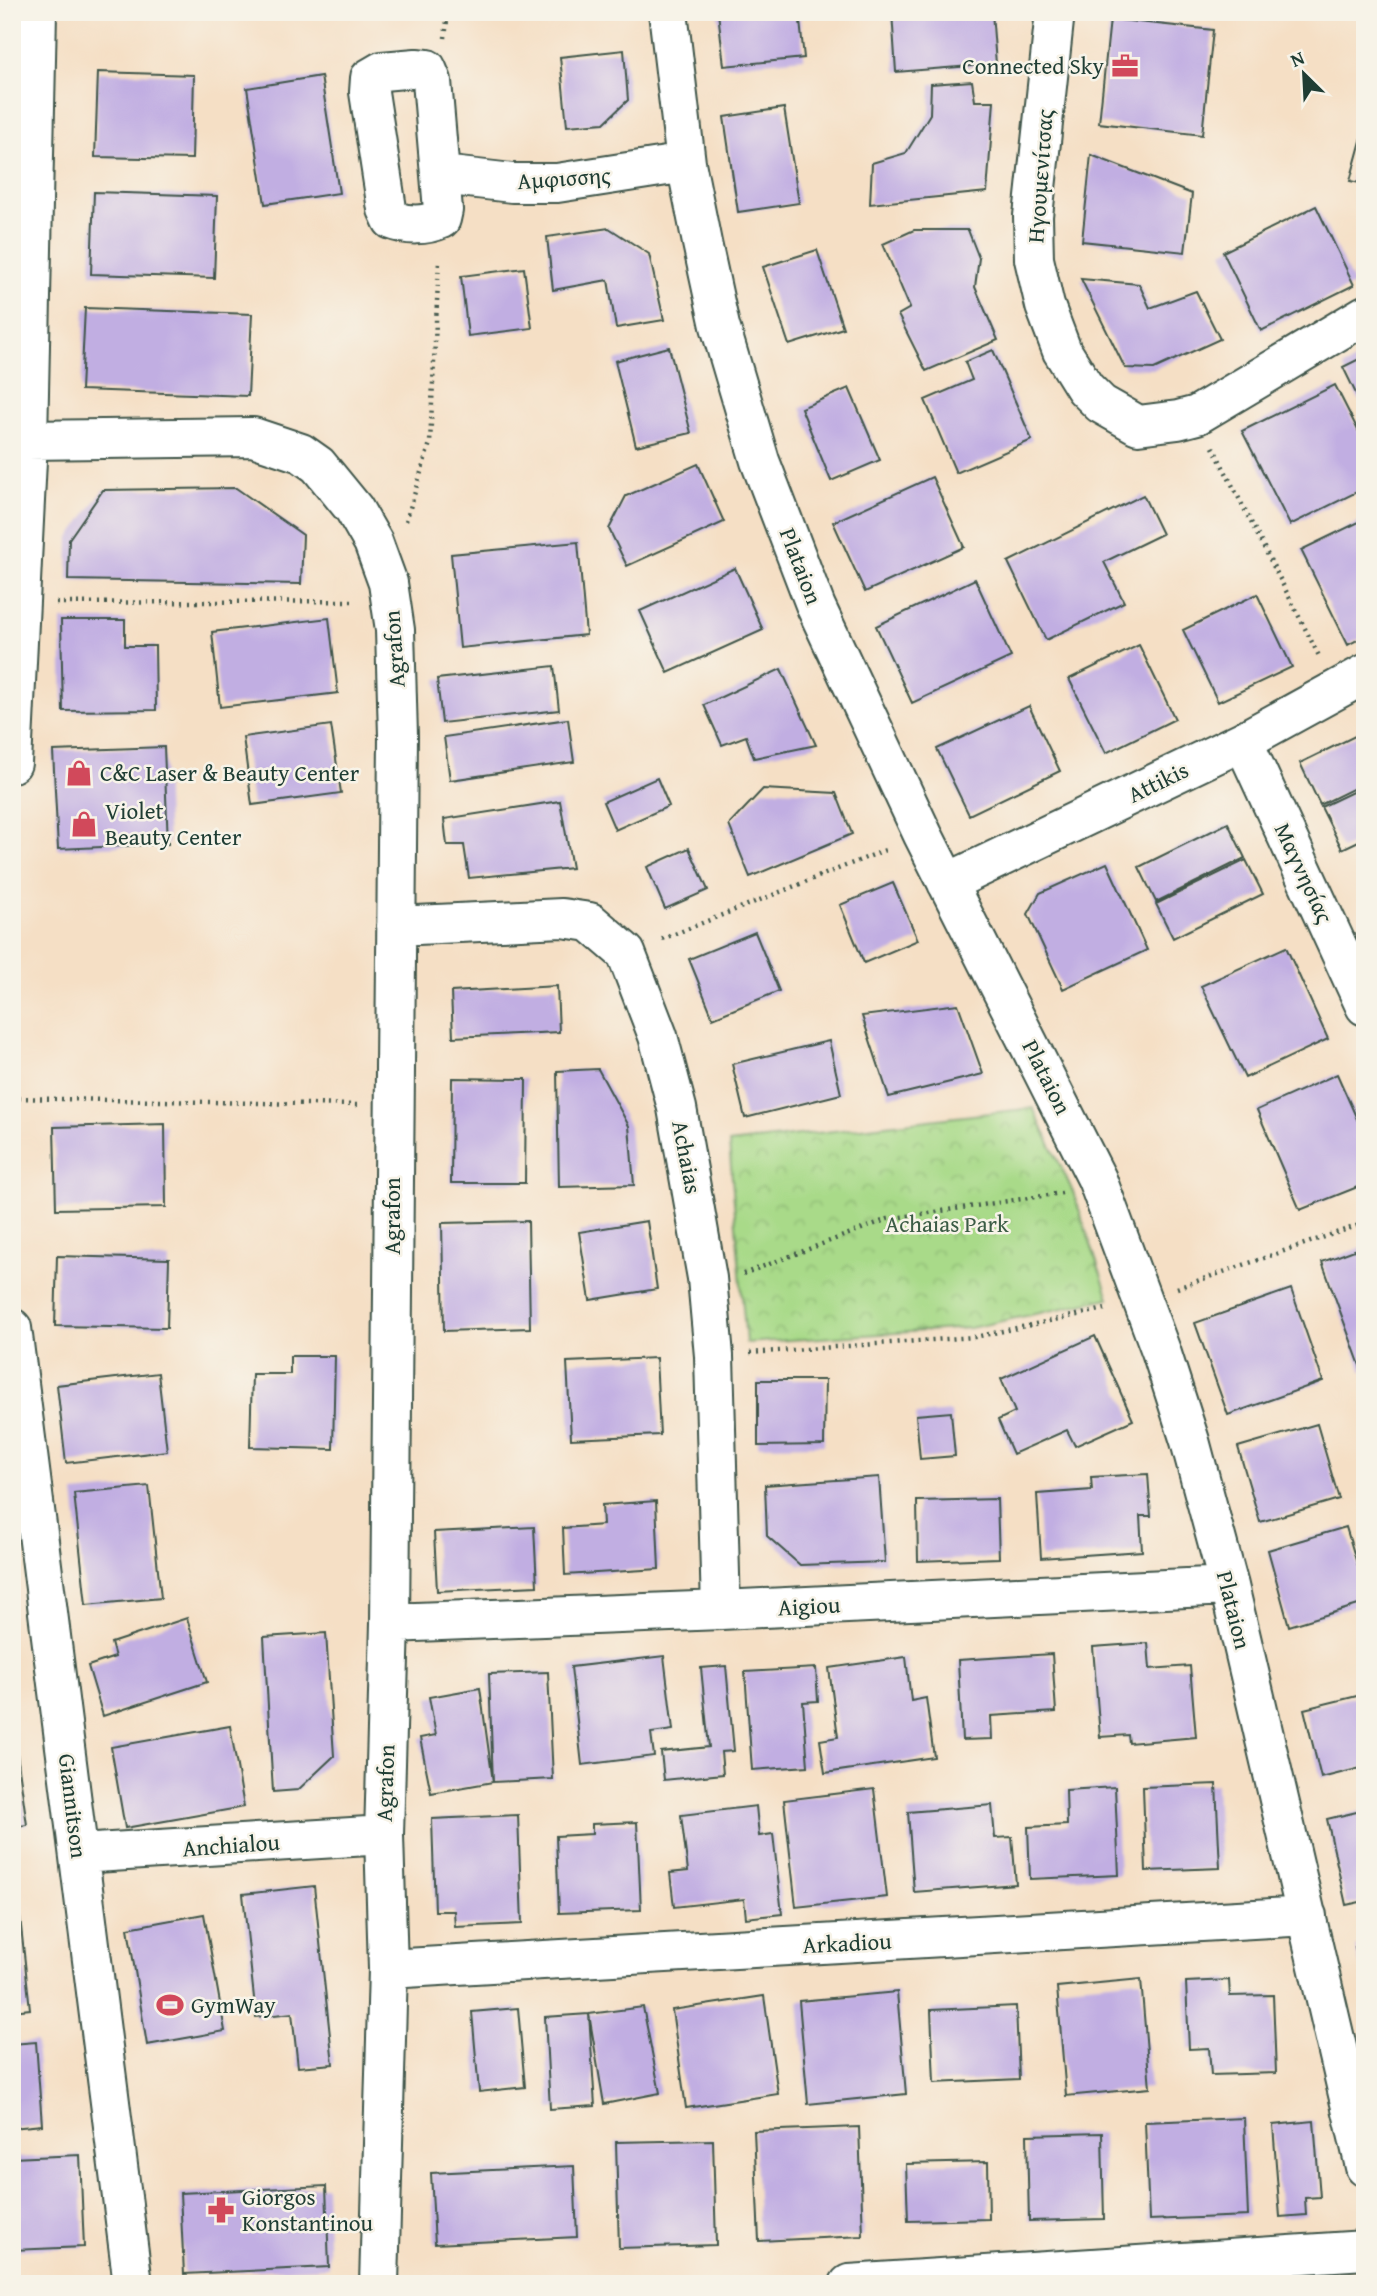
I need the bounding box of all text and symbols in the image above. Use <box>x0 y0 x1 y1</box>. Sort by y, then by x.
north arrow <box>1268 38 1338 108</box>
text: N <box>1286 43 1309 74</box>
place label: Connected Sky <box>962 49 1105 82</box>
office icon: Connected Sky <box>1110 51 1140 81</box>
street label: Ηγουμενίτσας <box>1018 108 1061 244</box>
street label: Αμφισσης <box>516 158 612 197</box>
street label: Plataion <box>772 523 831 609</box>
street label: Agrafon <box>374 609 413 689</box>
street label: Attikis <box>1122 753 1194 810</box>
place label: C&C Laser & Beauty Center <box>100 756 360 789</box>
shop icon: C&C Laser & Beauty Center <box>64 758 94 788</box>
place label: Violet Beauty Center <box>105 794 242 853</box>
shop icon: Violet Beauty Center <box>69 809 99 839</box>
street label: Μαγνησίας <box>1267 817 1342 929</box>
street label: Plataion <box>1015 1034 1080 1120</box>
street label: Achaias <box>664 1117 711 1196</box>
street label: Agrafon <box>375 1177 408 1255</box>
park label: Achaias Park <box>885 1207 1009 1240</box>
street label: Plataion <box>1209 1567 1260 1653</box>
street label: Aigiou <box>777 1587 842 1624</box>
street label: Agrafon <box>367 1744 402 1822</box>
street label: Giannitson <box>51 1752 96 1860</box>
street label: Anchialou <box>181 1825 281 1864</box>
street label: Arkadiou <box>802 1924 893 1961</box>
place label: GymWay <box>191 1988 276 2021</box>
sports icon: GymWay <box>155 1990 185 2020</box>
place label: Giorgos Konstantinou <box>242 2180 374 2239</box>
pharmacy icon: Giorgos Konstantinou <box>206 2195 236 2225</box>

